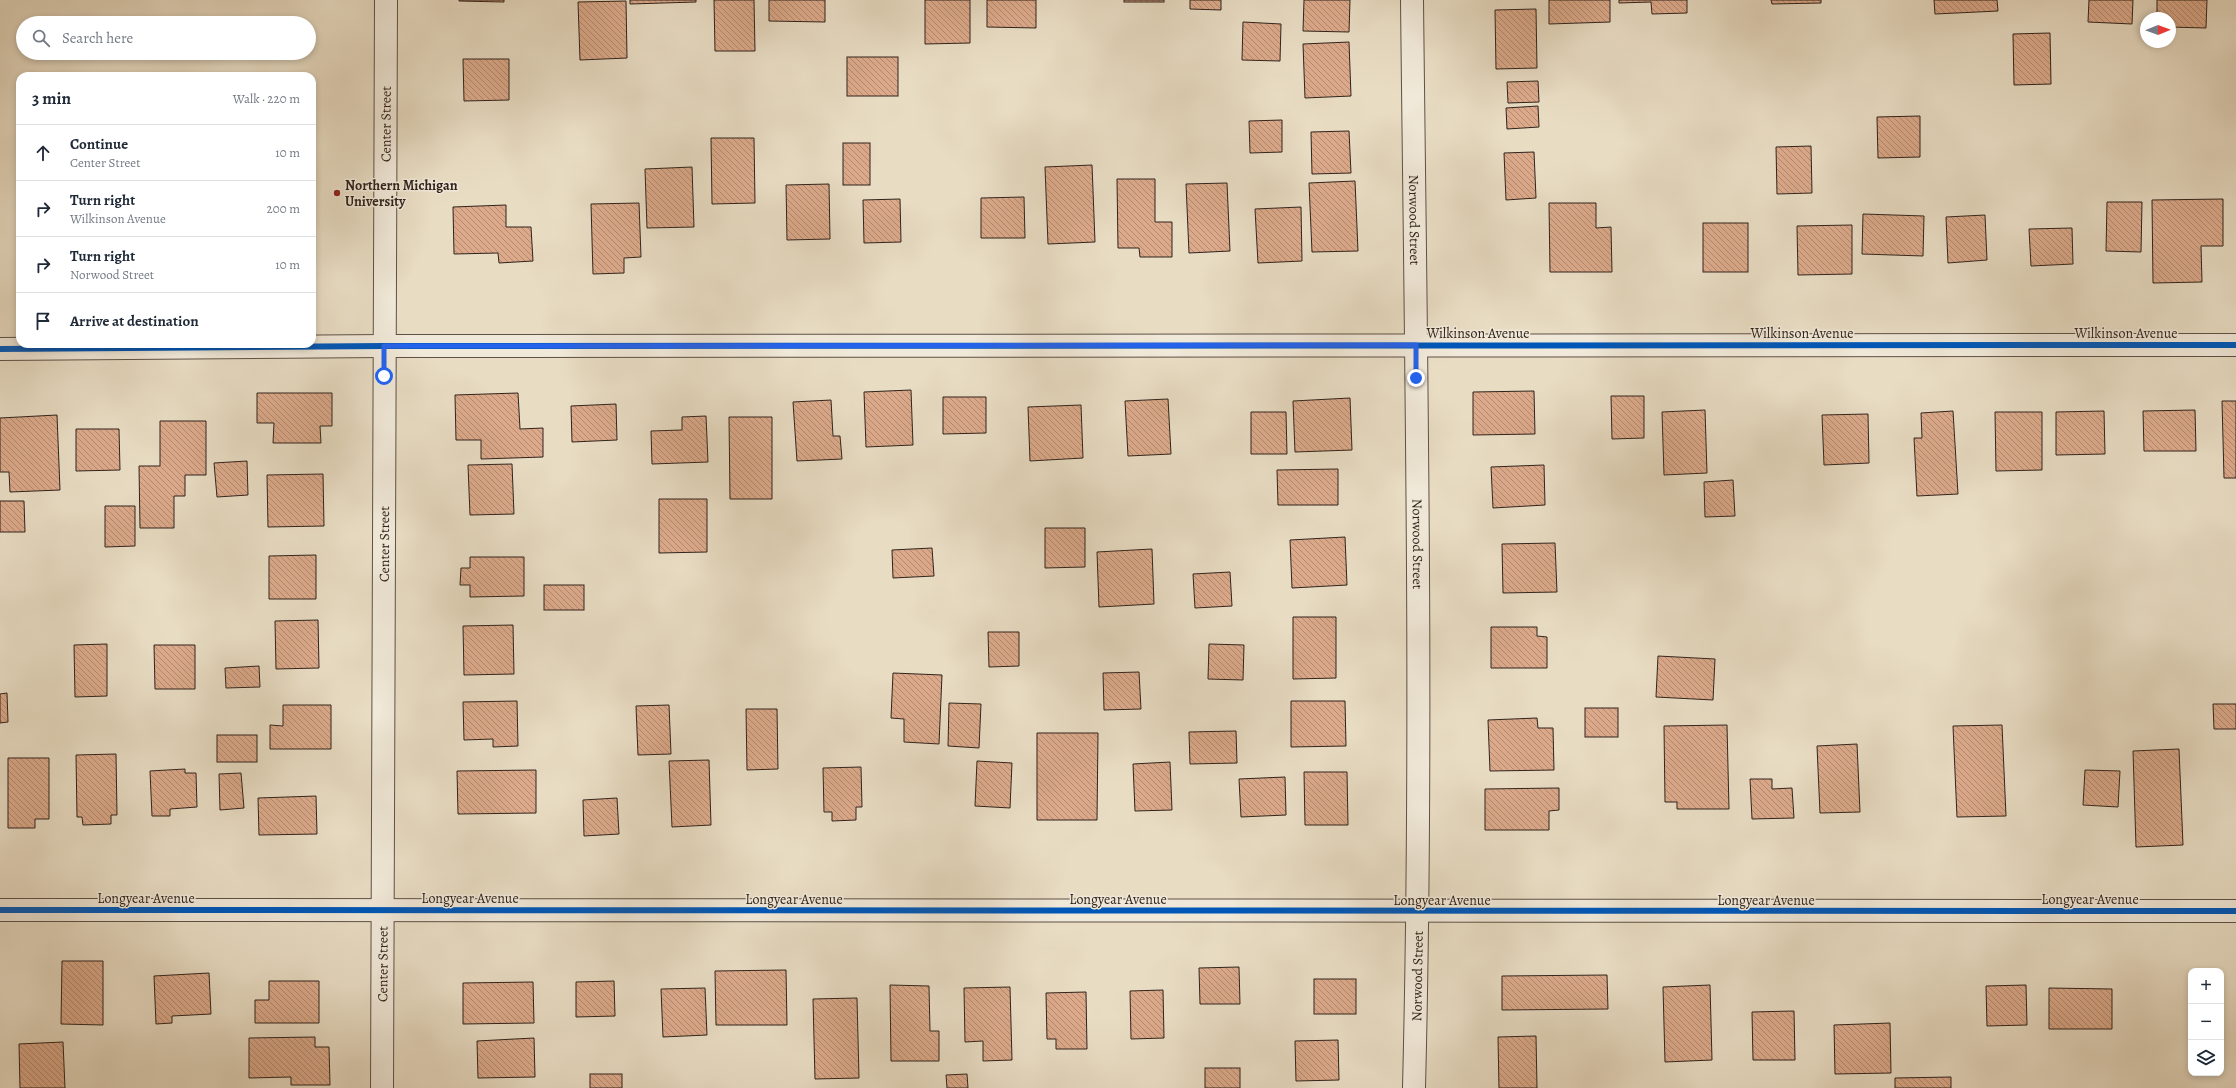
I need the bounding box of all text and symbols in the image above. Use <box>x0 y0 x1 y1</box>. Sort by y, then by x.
north arrow <box>2140 12 2176 48</box>
search box <box>16 16 316 60</box>
icon: search <box>30 27 52 49</box>
text: Search here <box>62 28 133 48</box>
street label: Center Street <box>376 86 396 162</box>
text: 3 min <box>32 87 71 110</box>
text: Walk · 220 m <box>233 90 300 107</box>
text: Continue <box>70 134 128 154</box>
icon: ahead <box>32 142 54 164</box>
text: 10 m <box>275 144 300 161</box>
text: Center Street <box>70 154 140 171</box>
street label: Norwood Street <box>1404 174 1424 266</box>
place label: Northern Michigan University <box>345 176 458 211</box>
marker: Northern Michigan University <box>332 188 342 198</box>
text: Turn right <box>70 190 135 210</box>
icon: right <box>32 198 54 220</box>
text: 200 m <box>267 200 300 217</box>
text: Wilkinson Avenue <box>70 210 166 227</box>
text: Turn right <box>70 246 135 266</box>
icon: right <box>32 254 54 276</box>
text: 10 m <box>275 256 300 273</box>
text: Norwood Street <box>70 266 154 283</box>
icon: arrive <box>32 310 54 332</box>
text: Arrive at destination <box>70 311 199 331</box>
street label: Wilkinson Avenue <box>1425 324 1530 343</box>
street label: Wilkinson Avenue <box>1749 324 1854 343</box>
street label: Wilkinson Avenue <box>2073 324 2178 343</box>
route start <box>375 367 393 385</box>
route end <box>1407 369 1425 387</box>
street label: Norwood Street <box>1408 499 1427 590</box>
street label: Center Street <box>375 506 394 582</box>
street label: Longyear Avenue <box>97 889 195 908</box>
street label: Longyear Avenue <box>421 889 519 908</box>
street label: Longyear Avenue <box>745 890 843 909</box>
street label: Longyear Avenue <box>1069 890 1167 909</box>
street label: Longyear Avenue <box>2041 890 2139 909</box>
street label: Longyear Avenue <box>1393 891 1491 910</box>
street label: Longyear Avenue <box>1717 891 1815 910</box>
street label: Center Street <box>373 926 393 1002</box>
street label: Norwood Street <box>1407 930 1428 1021</box>
map controls <box>2188 968 2224 1076</box>
button: + <box>2188 968 2224 1004</box>
button: − <box>2188 1004 2224 1040</box>
button: layers <box>2188 1040 2224 1076</box>

